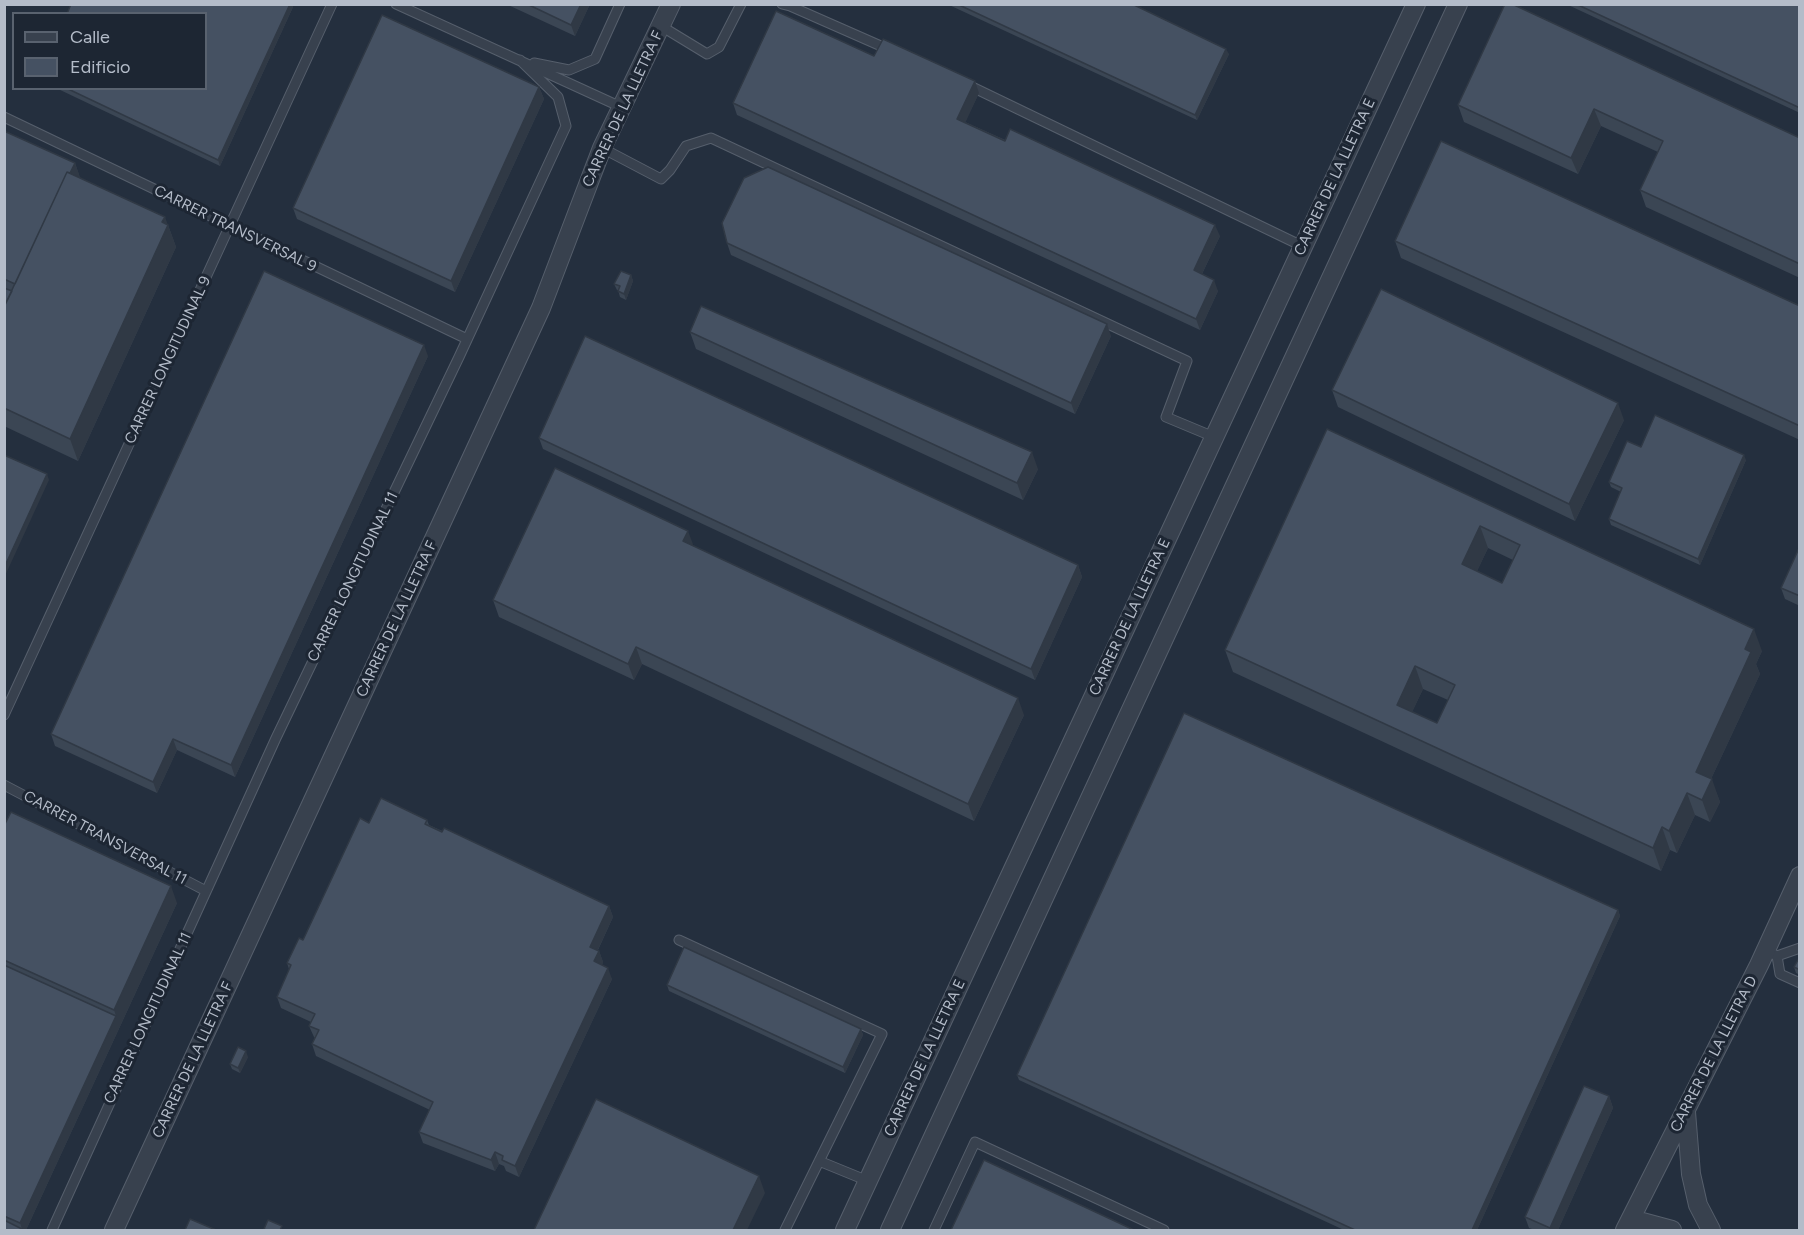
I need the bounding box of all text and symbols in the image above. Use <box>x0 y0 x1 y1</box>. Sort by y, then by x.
legend <box>12 12 207 90</box>
text: Calle <box>70 26 110 48</box>
street label: CARRER DE LA LLETRA F <box>579 28 667 190</box>
text: Edificio <box>70 56 131 78</box>
street label: CARRER DE LA LLETRA E <box>1291 96 1379 258</box>
street label: CARRER TRANSVERSAL 9 <box>151 182 319 276</box>
street label: CARRER LONGITUDINAL 9 <box>121 273 215 447</box>
street label: CARRER LONGITUDINAL 11 <box>304 489 402 665</box>
street label: CARRER DE LA LLETRA E <box>1086 536 1174 698</box>
street label: CARRER DE LA LLETRA F <box>353 538 441 700</box>
street label: CARRER TRANSVERSAL 11 <box>20 787 190 889</box>
street label: CARRER LONGITUDINAL 11 <box>100 930 196 1106</box>
street label: CARRER DE LA LLETRA D <box>1667 973 1761 1135</box>
street label: CARRER DE LA LLETRA E <box>881 977 969 1139</box>
street label: CARRER DE LA LLETRA F <box>149 979 237 1141</box>

